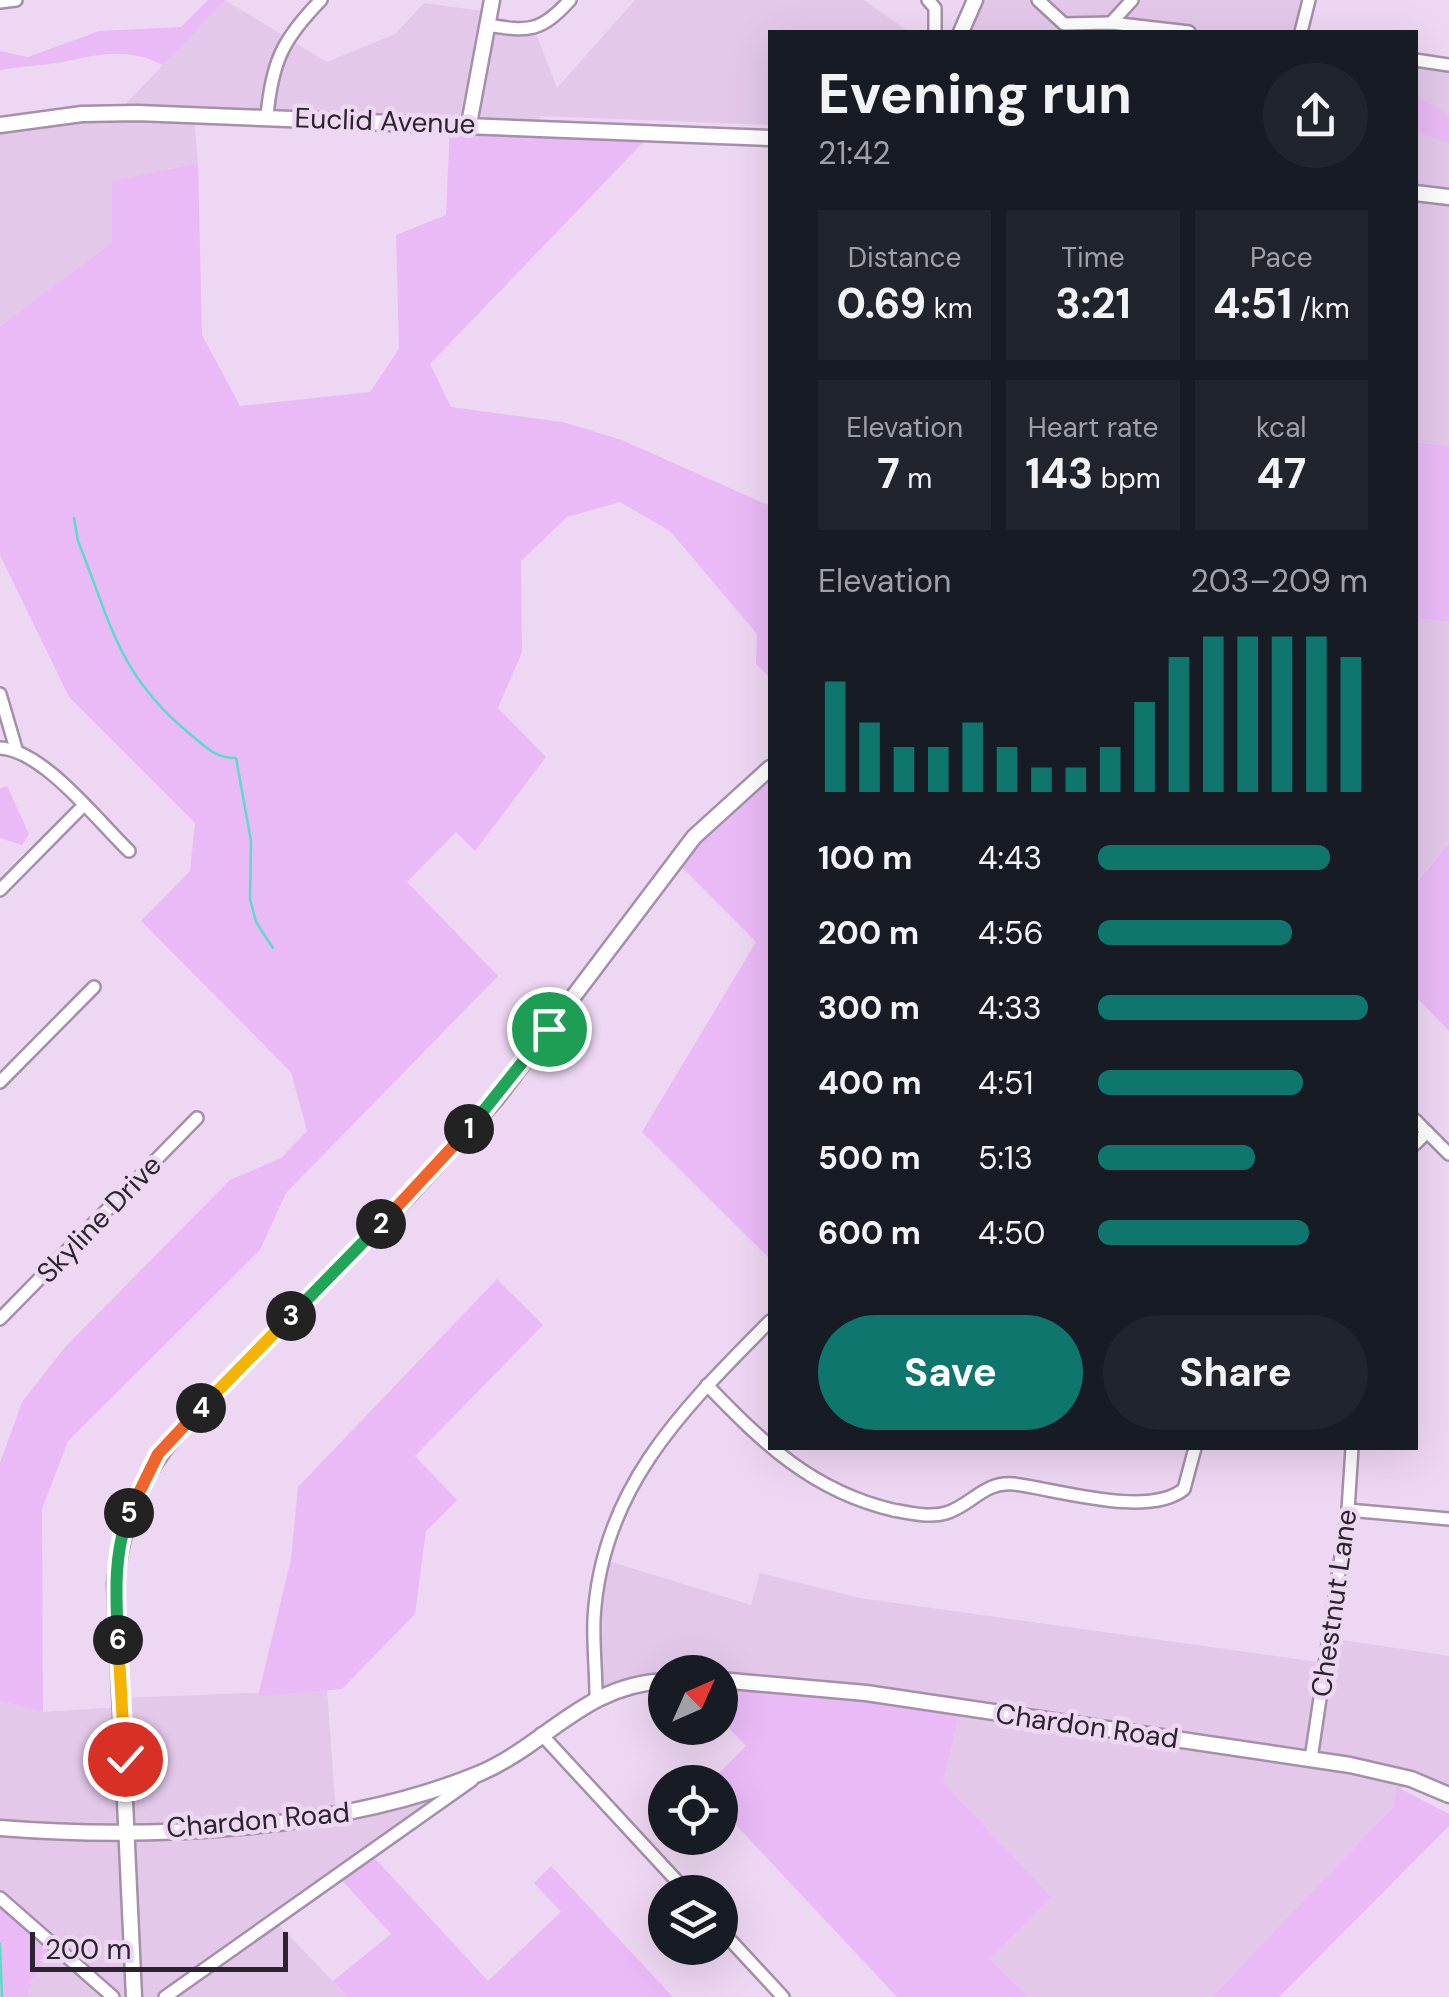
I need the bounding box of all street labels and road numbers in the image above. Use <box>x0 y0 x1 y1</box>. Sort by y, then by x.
street label: Euclid Avenue <box>294 99 476 143</box>
street label: Skyline Drive <box>29 1147 169 1291</box>
street label: Chestnut Lane <box>1303 1507 1365 1699</box>
street label: Chardon Road <box>993 1695 1181 1757</box>
street label: Chardon Road <box>165 1794 351 1846</box>

